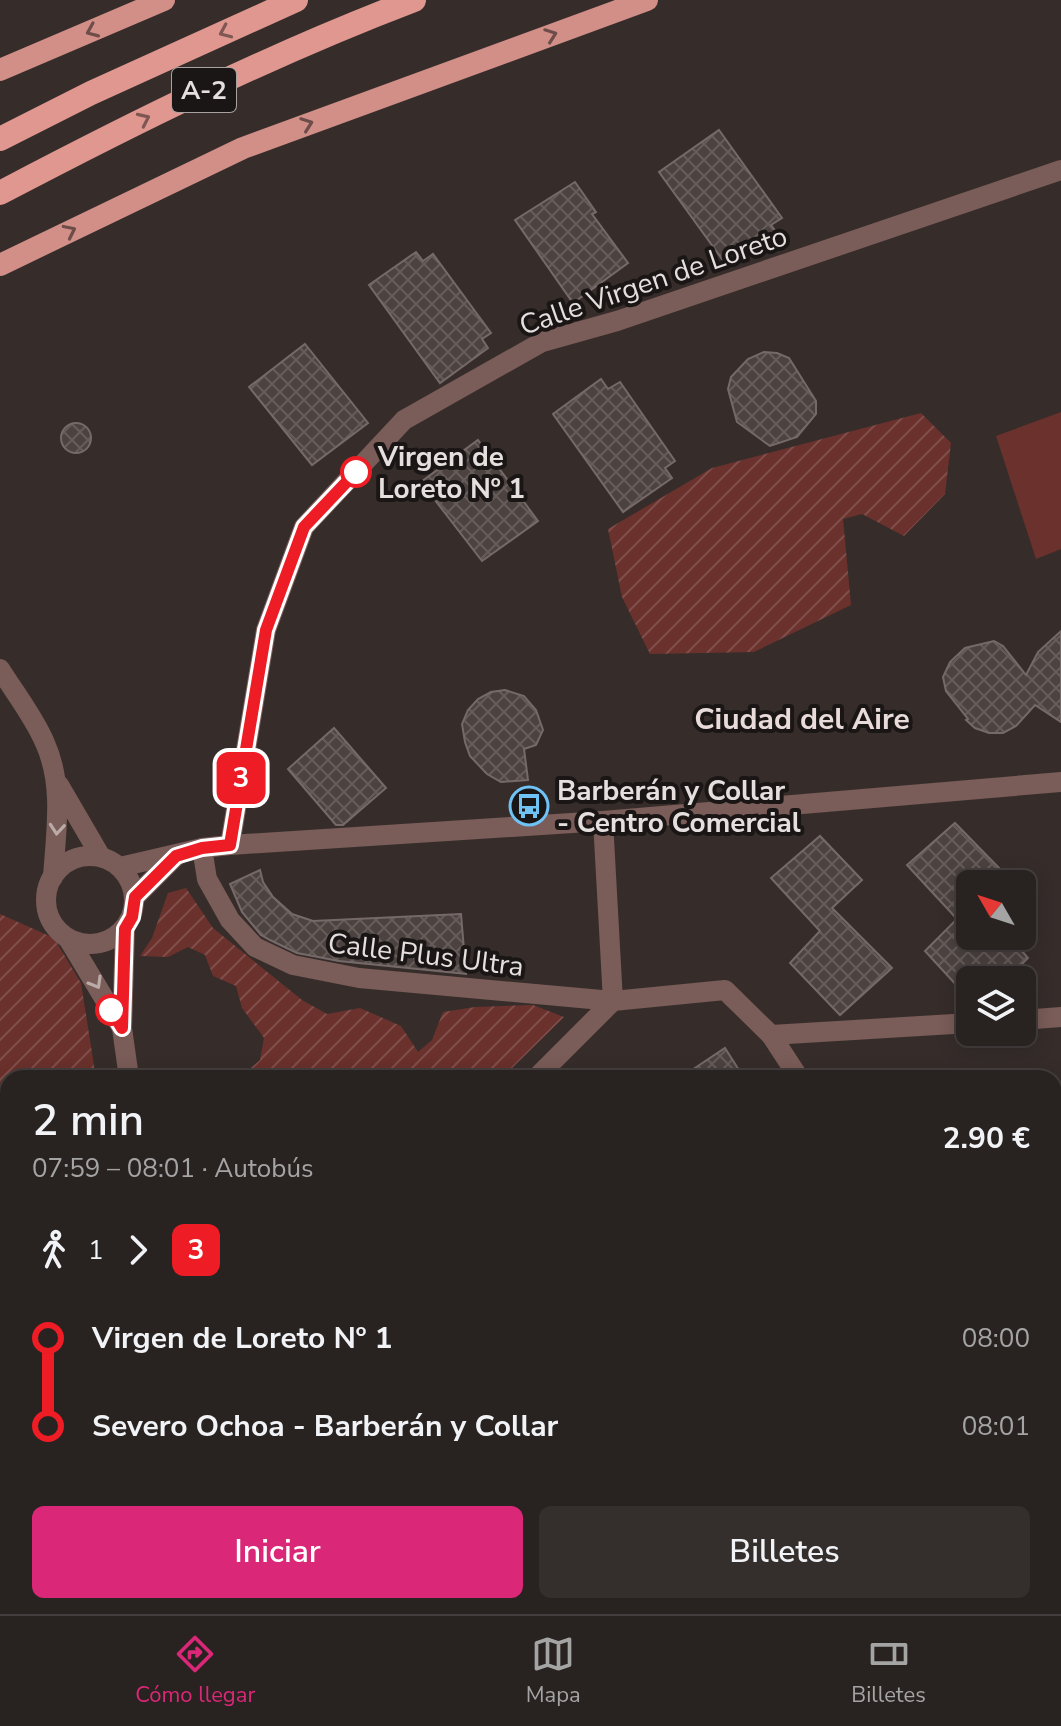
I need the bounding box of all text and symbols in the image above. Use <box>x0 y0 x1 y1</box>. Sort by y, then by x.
one-way arrow <box>86 21 101 37</box>
one-way arrow <box>219 22 233 38</box>
one-way arrow <box>543 28 557 45</box>
road number: A-2 <box>172 68 236 112</box>
one-way arrow <box>135 113 150 129</box>
one-way arrow <box>299 118 313 134</box>
street label: Calle Virgen de Loreto <box>514 217 792 345</box>
one-way arrow <box>62 225 77 241</box>
place label: Virgen de Loreto Nº 1 <box>377 438 525 508</box>
marker: Virgen de Loreto Nº 1 <box>341 457 371 487</box>
district label: Ciudad del Aire <box>694 699 910 740</box>
line badge: 3 <box>215 752 267 804</box>
text: 3 <box>233 759 249 797</box>
place label: Barberán y Collar - Centro Comercial <box>557 772 801 842</box>
bus stop icon: Barberán y Collar - Centro Comercial <box>508 785 550 827</box>
one-way arrow <box>48 823 65 836</box>
north arrow <box>956 870 1036 950</box>
map controls <box>956 870 1036 1046</box>
street label: Calle Plus Ultra <box>326 924 526 986</box>
button: layers <box>956 966 1036 1046</box>
one-way arrow <box>86 975 102 989</box>
unlabelled marker <box>96 995 126 1025</box>
text: 2 min <box>32 1091 144 1151</box>
text: 2.90 € <box>942 1118 1030 1159</box>
text: 07:59 – 08:01 · Autobús <box>32 1151 314 1186</box>
icon: walk <box>32 1228 76 1272</box>
icon: forward <box>116 1228 160 1272</box>
text: 3 <box>188 1231 204 1269</box>
text: 1 <box>88 1233 104 1268</box>
text: Virgen de Loreto Nº 1 <box>92 1318 393 1359</box>
text: 08:00 <box>962 1321 1030 1356</box>
text: Severo Ochoa - Barberán y Collar <box>92 1406 558 1447</box>
text: 08:01 <box>962 1409 1030 1444</box>
button: Iniciar <box>32 1506 523 1598</box>
button: Billetes <box>539 1506 1030 1598</box>
tab: Cómo llegar <box>135 1632 255 1710</box>
tab: Mapa <box>526 1632 581 1710</box>
tab: Billetes <box>851 1632 926 1710</box>

